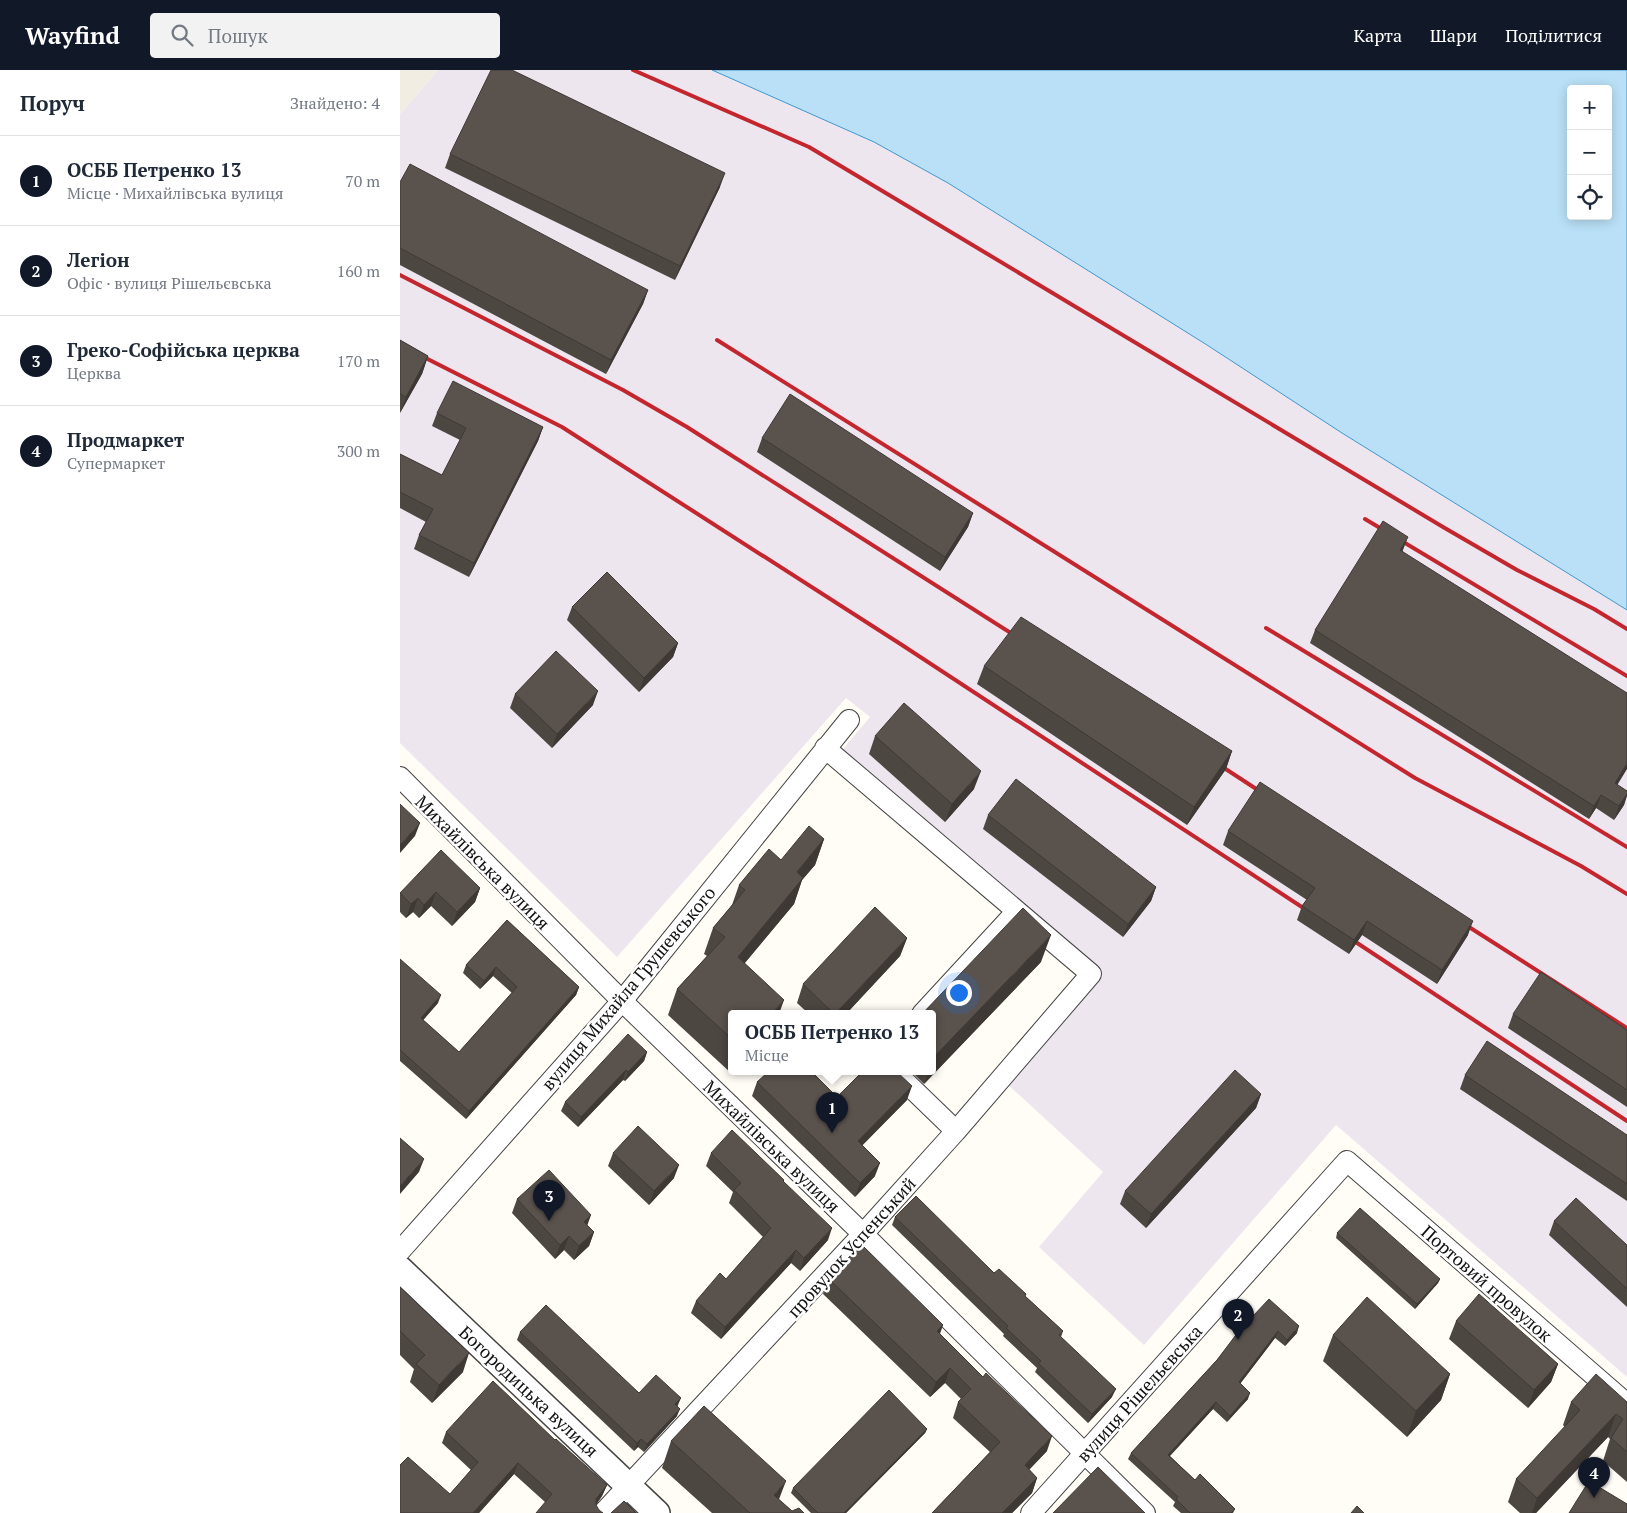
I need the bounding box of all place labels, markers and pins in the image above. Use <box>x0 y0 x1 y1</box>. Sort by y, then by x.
pin: 1 <box>816 1092 848 1133</box>
pin: 3 <box>533 1180 565 1221</box>
pin: 2 <box>1222 1299 1254 1340</box>
pin: 4 <box>1578 1457 1610 1498</box>

